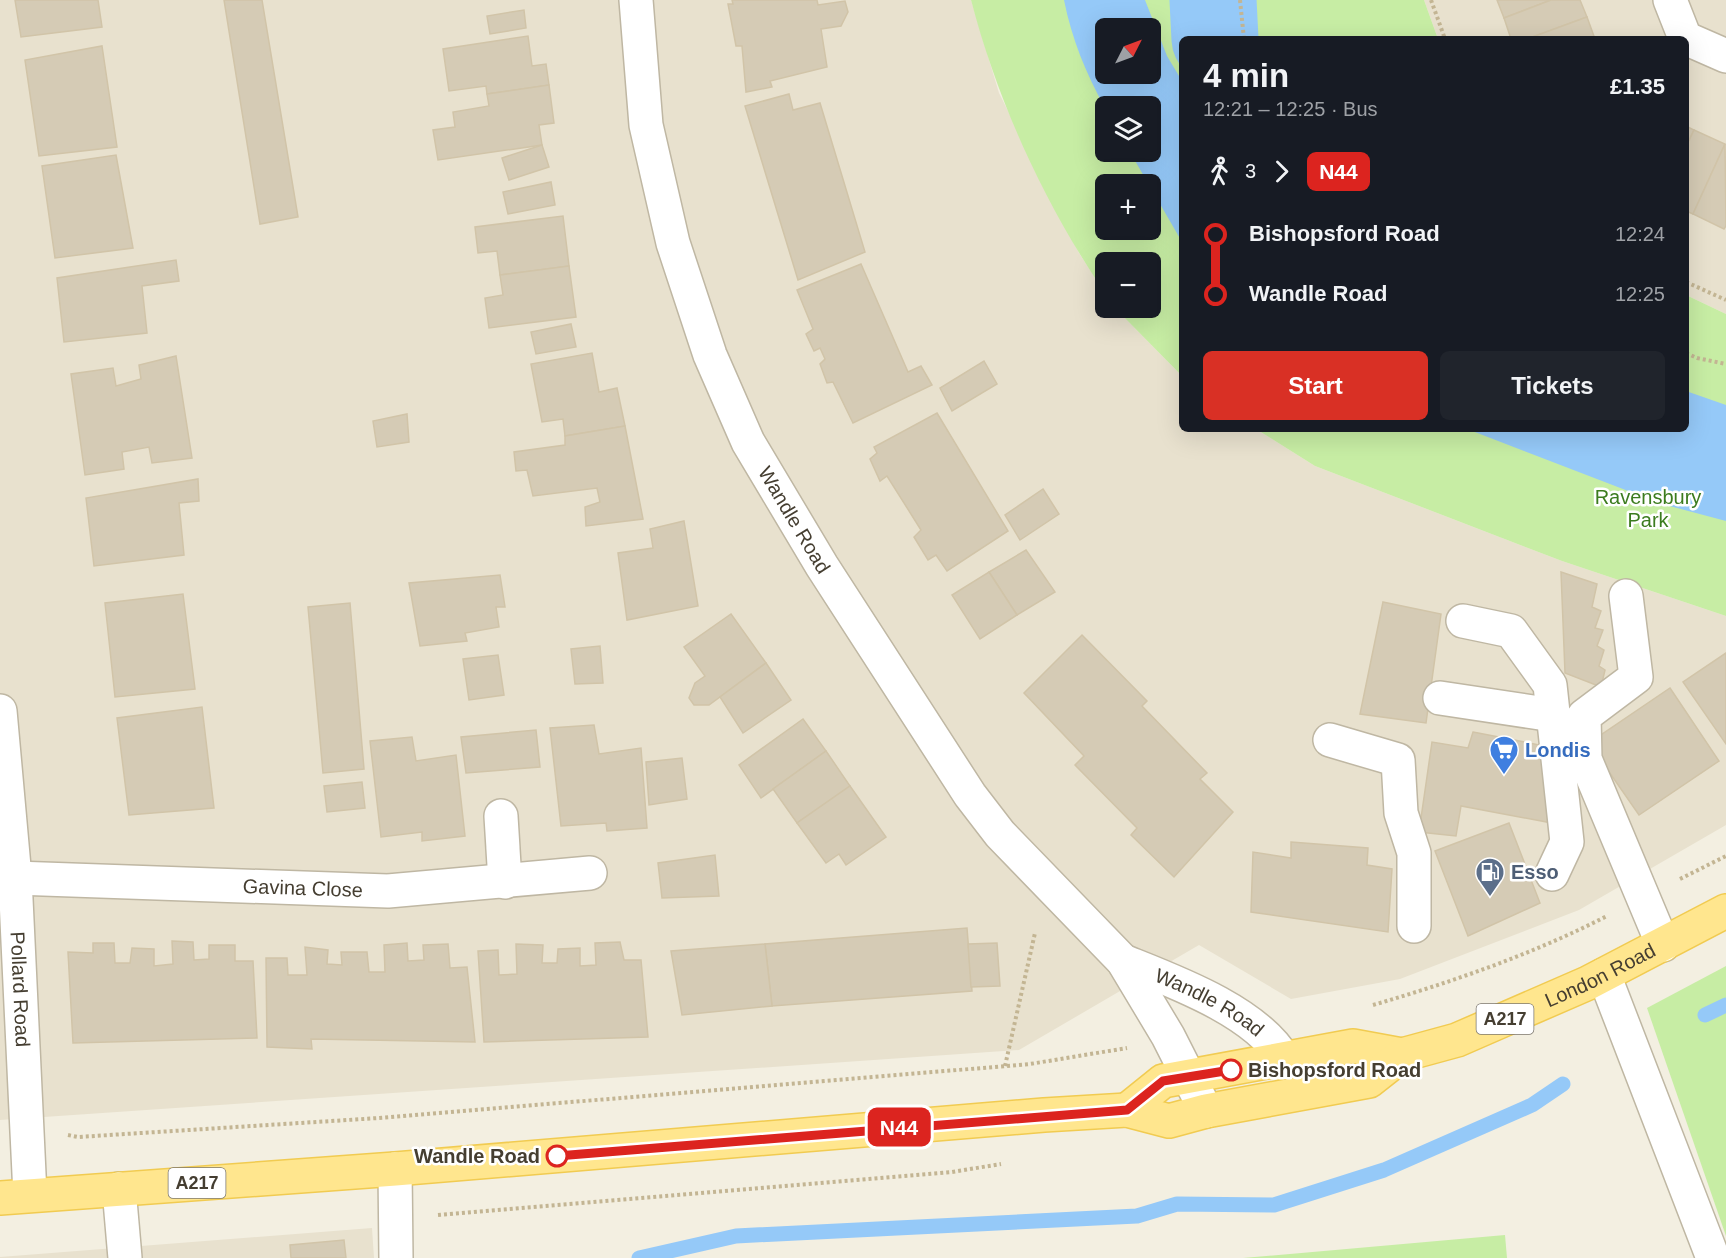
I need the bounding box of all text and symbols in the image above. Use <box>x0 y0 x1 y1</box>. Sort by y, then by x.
north arrow <box>1095 18 1161 84</box>
map controls <box>1095 18 1161 318</box>
text: 4 min <box>1203 57 1289 94</box>
text: £1.35 <box>1610 74 1665 99</box>
button: layers <box>1095 96 1161 162</box>
text: 12:21 – 12:25 · Bus <box>1203 98 1378 120</box>
icon: walk <box>1203 155 1236 188</box>
icon: forward <box>1265 155 1298 188</box>
text: 3 <box>1245 160 1256 182</box>
text: N44 <box>1319 160 1358 183</box>
button: + <box>1095 174 1161 240</box>
text: Bishopsford Road <box>1249 221 1440 246</box>
text: 12:24 <box>1615 223 1665 245</box>
button: − <box>1095 252 1161 318</box>
text: Wandle Road <box>1249 281 1388 306</box>
text: 12:25 <box>1615 283 1665 305</box>
button: Start <box>1203 351 1428 420</box>
button: Tickets <box>1440 351 1665 420</box>
street label: Wandle Road <box>754 462 835 577</box>
park label: Ravensbury Park <box>1595 486 1701 531</box>
supermarket icon: Londis <box>1488 734 1520 776</box>
place label: Londis <box>1525 739 1591 761</box>
fuel station icon: Esso <box>1474 856 1506 898</box>
place label: Esso <box>1511 861 1559 883</box>
street label: Gavina Close <box>242 875 363 901</box>
street label: Pollard Road <box>7 931 34 1048</box>
street label: London Road <box>1542 939 1659 1011</box>
street label: Wandle Road <box>1152 964 1268 1041</box>
road number: A217 <box>1476 1004 1534 1034</box>
marker: Bishopsford Road <box>1220 1059 1242 1081</box>
place label: Bishopsford Road <box>1248 1059 1421 1081</box>
line badge: N44 <box>864 1108 934 1146</box>
text: N44 <box>880 1116 918 1139</box>
place label: Wandle Road <box>414 1145 540 1167</box>
marker: Wandle Road <box>546 1145 568 1167</box>
road number: A217 <box>168 1168 226 1198</box>

